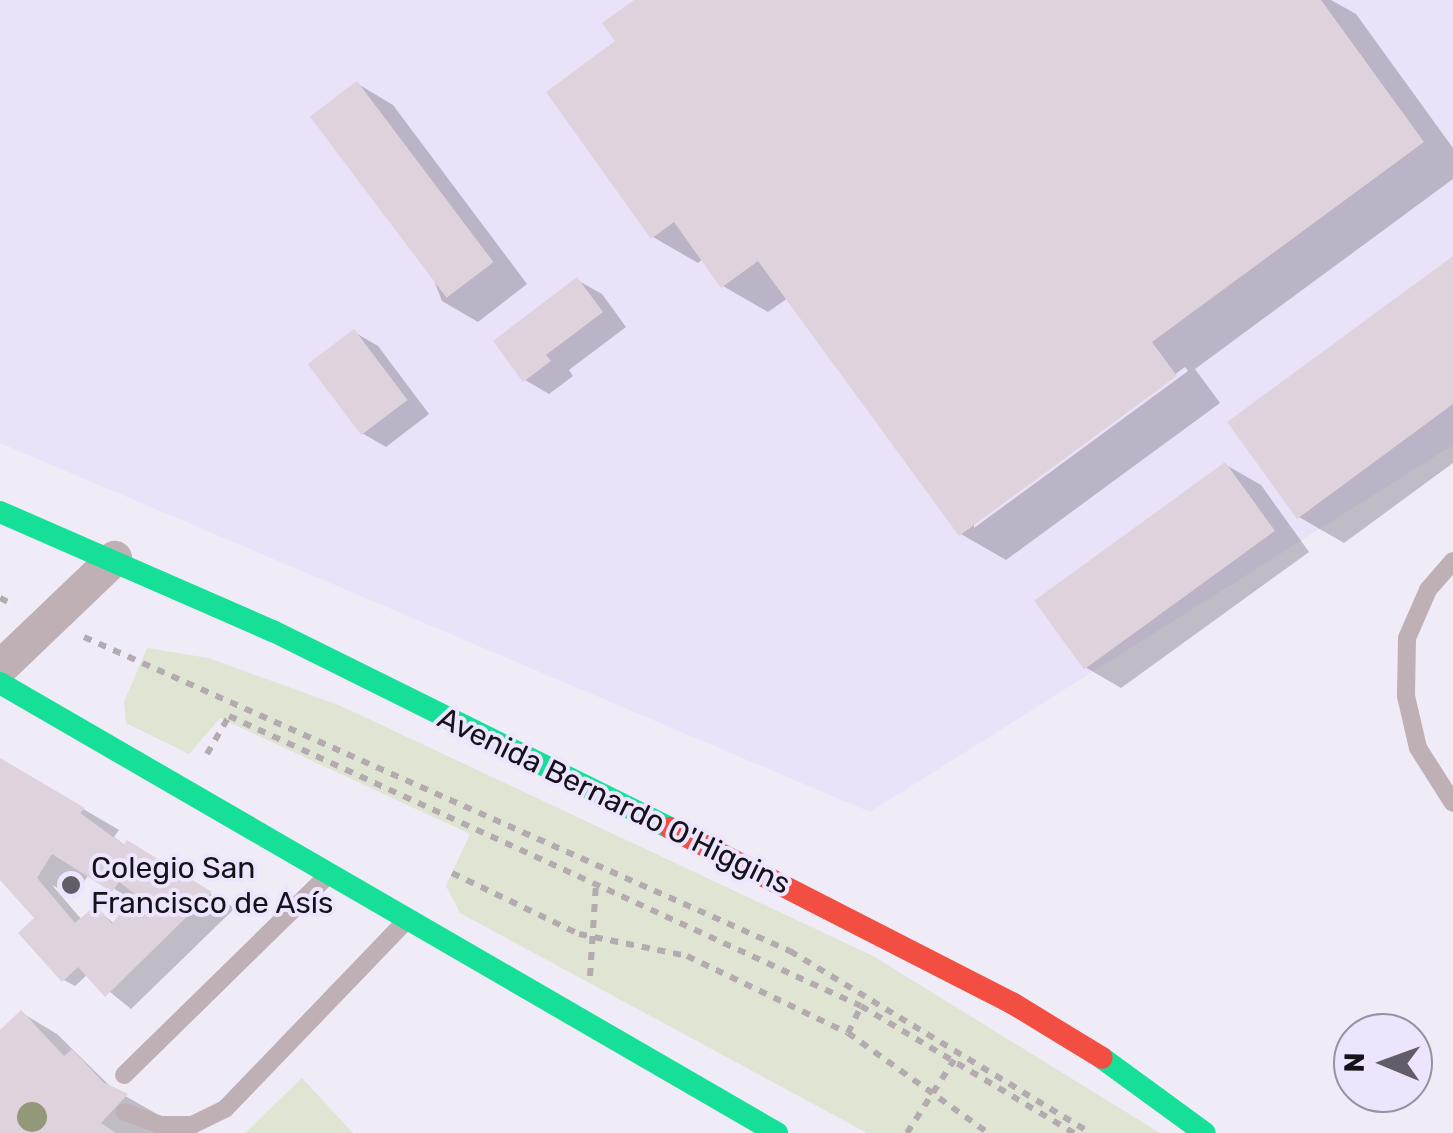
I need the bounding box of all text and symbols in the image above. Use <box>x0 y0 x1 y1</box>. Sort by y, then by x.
street label: Avenida Bernardo O'Higgins <box>432 700 796 902</box>
place label: Colegio San Francisco de Asís <box>91 850 334 920</box>
marker: Colegio San Francisco de Asís <box>60 874 82 896</box>
north arrow <box>1333 1013 1433 1113</box>
text: N <box>1338 1052 1371 1073</box>

